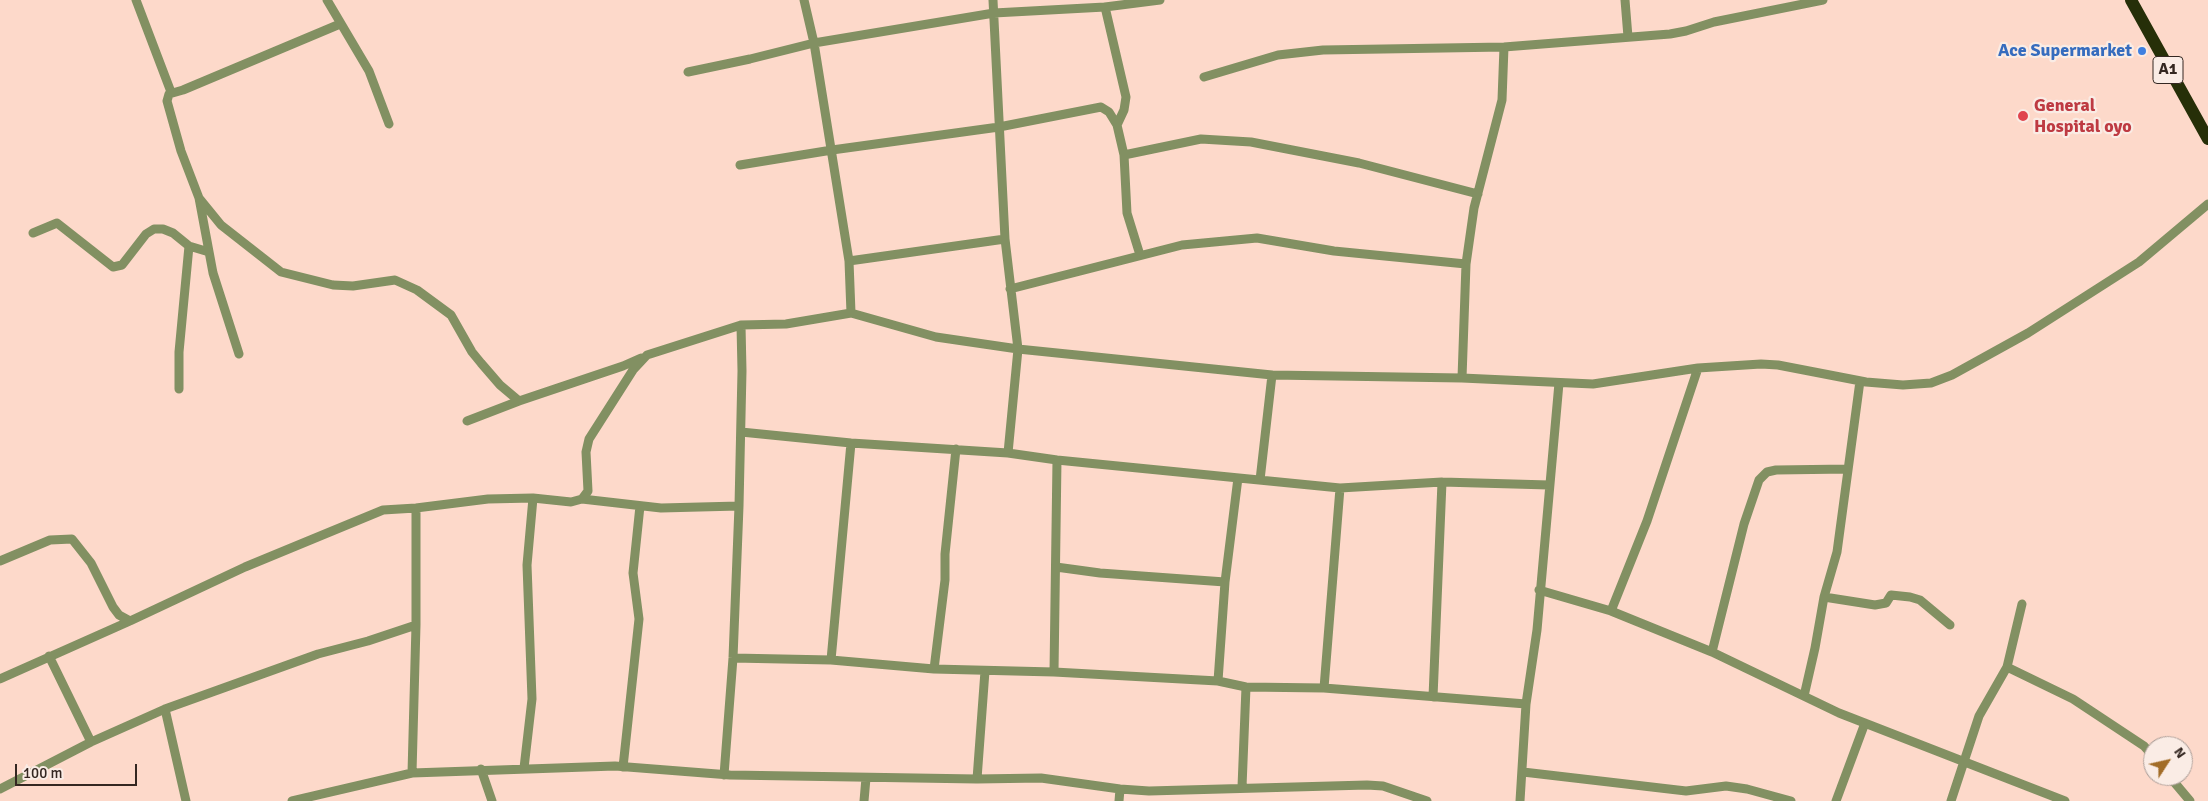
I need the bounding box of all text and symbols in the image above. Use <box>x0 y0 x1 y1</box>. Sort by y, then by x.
place label: Ace Supermarket <box>1998 40 2132 62</box>
marker: Ace Supermarket <box>2136 45 2148 57</box>
road number: A1 <box>2153 56 2183 84</box>
place label: General Hospital oyo <box>2034 95 2132 138</box>
marker: General Hospital oyo <box>2016 109 2030 123</box>
north arrow <box>2143 736 2193 786</box>
text: N <box>2170 744 2190 762</box>
scale bar <box>18 754 140 786</box>
text: 100 m <box>23 764 63 782</box>

